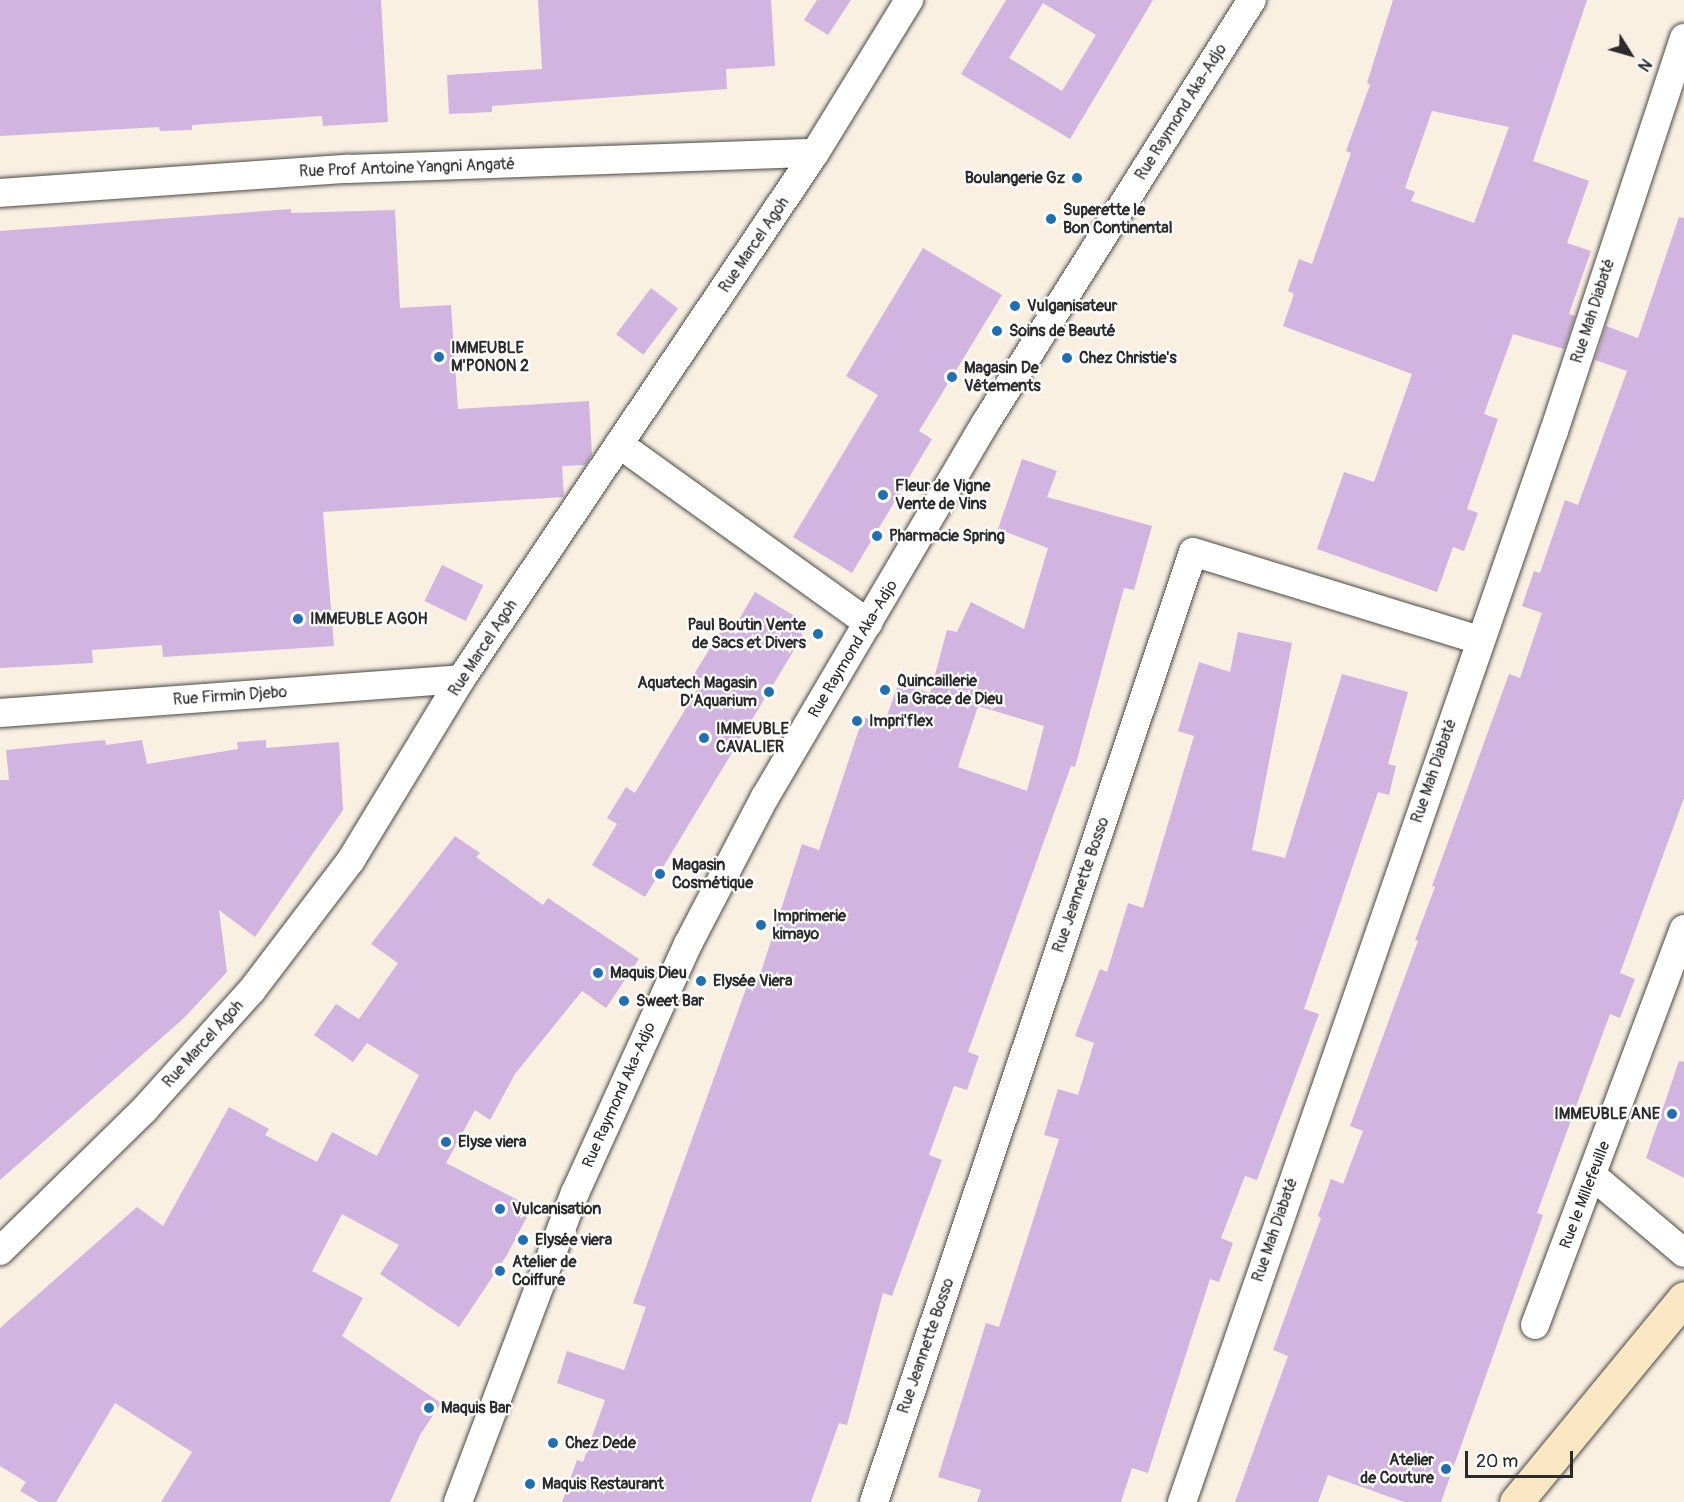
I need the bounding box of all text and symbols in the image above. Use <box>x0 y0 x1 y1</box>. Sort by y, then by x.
north arrow <box>1600 24 1660 84</box>
street label: Rue Raymond Aka-Adjo <box>1131 40 1231 184</box>
text: N <box>1633 54 1656 75</box>
street label: Rue Prof Antoine Yangni Angaté <box>299 155 515 181</box>
place label: Boulangerie Gz <box>965 168 1065 188</box>
marker: Boulangerie Gz <box>1070 171 1084 185</box>
street label: Rue Marcel Agoh <box>715 194 793 296</box>
place label: Superette le Bon Continental <box>1063 200 1173 238</box>
marker: Superette le Bon Continental <box>1044 212 1058 226</box>
street label: Rue Mah Diabaté <box>1567 256 1619 366</box>
place label: Vulganisateur <box>1027 296 1118 316</box>
marker: Vulganisateur <box>1008 299 1022 313</box>
place label: Soins de Beauté <box>1009 321 1115 341</box>
marker: Soins de Beauté <box>990 324 1004 338</box>
place label: IMMEUBLE M'PONON 2 <box>451 338 529 376</box>
place label: Chez Christie's <box>1079 348 1177 368</box>
marker: IMMEUBLE M'PONON 2 <box>432 350 446 364</box>
marker: Chez Christie's <box>1060 351 1074 365</box>
place label: Magasin De Vêtements <box>964 358 1041 396</box>
marker: Magasin De Vêtements <box>945 370 959 384</box>
place label: Fleur de Vigne Vente de Vins <box>895 476 990 514</box>
marker: Fleur de Vigne Vente de Vins <box>876 488 890 502</box>
place label: Pharmacie Spring <box>889 526 1005 546</box>
marker: Pharmacie Spring <box>870 529 884 543</box>
street label: Rue Raymond Aka-Adjo <box>804 577 902 721</box>
street label: Rue Marcel Agoh <box>445 596 521 700</box>
place label: IMMEUBLE AGOH <box>310 609 428 629</box>
marker: IMMEUBLE AGOH <box>291 612 305 626</box>
place label: Paul Boutin Vente de Sacs et Divers <box>688 615 806 653</box>
marker: Paul Boutin Vente de Sacs et Divers <box>811 627 825 641</box>
place label: Quincaillerie la Grace de Dieu <box>897 671 1003 709</box>
place label: Aquatech Magasin D'Aquarium <box>637 673 757 711</box>
street label: Rue Firmin Djebo <box>172 682 288 710</box>
marker: Quincaillerie la Grace de Dieu <box>878 683 892 697</box>
marker: Aquatech Magasin D'Aquarium <box>762 685 776 699</box>
place label: Impri'flex <box>869 711 933 731</box>
marker: Impri'flex <box>850 714 864 728</box>
street label: Rue Mah Diabaté <box>1407 716 1461 826</box>
place label: IMMEUBLE CAVALIER <box>716 719 789 757</box>
marker: IMMEUBLE CAVALIER <box>697 731 711 745</box>
street label: Rue Jeannette Bosso <box>1049 815 1113 955</box>
place label: Magasin Cosmétique <box>672 855 753 893</box>
marker: Magasin Cosmétique <box>653 867 667 881</box>
place label: Imprimerie kimayo <box>773 906 846 944</box>
marker: Imprimerie kimayo <box>754 918 768 932</box>
place label: Maquis Dieu <box>610 963 687 983</box>
marker: Maquis Dieu <box>591 966 605 980</box>
place label: Elysée Viera <box>713 971 792 991</box>
marker: Elysée Viera <box>694 974 708 988</box>
place label: Sweet Bar <box>636 991 704 1011</box>
marker: Sweet Bar <box>617 994 631 1008</box>
street label: Rue Marcel Agoh <box>159 996 247 1092</box>
street label: Rue Raymond Aka-Adjo <box>578 1019 660 1171</box>
place label: IMMEUBLE ANE <box>1554 1104 1660 1124</box>
marker: IMMEUBLE ANE <box>1665 1107 1679 1121</box>
place label: Elyse viera <box>458 1132 527 1152</box>
marker: Elyse viera <box>439 1135 453 1149</box>
street label: Rue le Millefeuille <box>1556 1139 1614 1251</box>
street label: Rue Mah Diabaté <box>1248 1175 1302 1285</box>
place label: Vulcanisation <box>512 1199 601 1219</box>
marker: Vulcanisation <box>493 1202 507 1216</box>
place label: Elysée viera <box>535 1230 612 1250</box>
marker: Elysée viera <box>516 1233 530 1247</box>
place label: Atelier de Coiffure <box>512 1252 576 1290</box>
marker: Atelier de Coiffure <box>493 1264 507 1278</box>
street label: Rue Jeannette Bosso <box>894 1276 958 1416</box>
place label: Maquis Bar <box>441 1398 511 1418</box>
marker: Maquis Bar <box>422 1401 436 1415</box>
place label: Chez Dede <box>565 1433 636 1453</box>
marker: Chez Dede <box>546 1436 560 1450</box>
scale bar <box>1468 1439 1576 1477</box>
place label: Atelier de Couture <box>1360 1450 1434 1488</box>
text: 20 m <box>1476 1450 1518 1473</box>
marker: Atelier de Couture <box>1439 1462 1453 1476</box>
place label: Maquis Restaurant <box>542 1474 664 1494</box>
marker: Maquis Restaurant <box>523 1477 537 1491</box>

